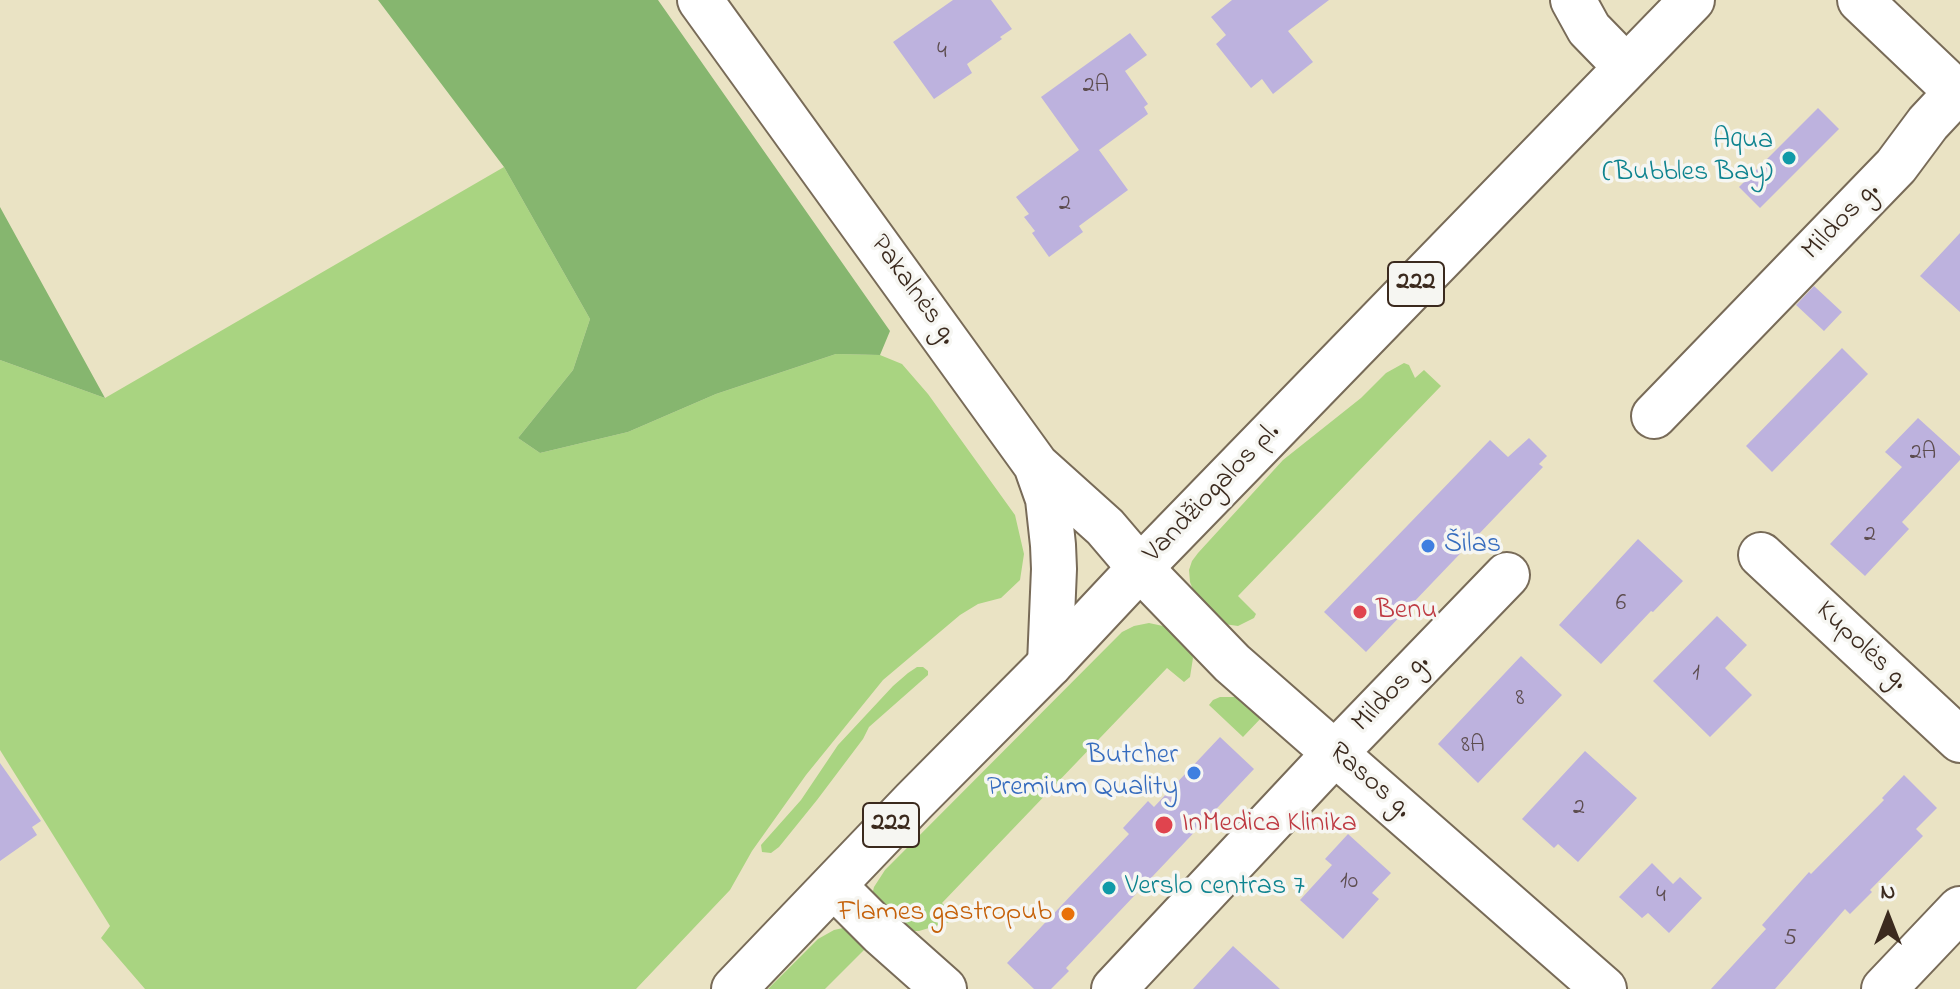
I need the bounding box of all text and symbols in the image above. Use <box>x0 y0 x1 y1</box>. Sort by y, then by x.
house number: 4 <box>937 39 947 67</box>
house number: 2A <box>1083 73 1109 101</box>
place label: Aqua (Bubbles Bay) <box>1602 125 1773 191</box>
marker: Aqua (Bubbles Bay) <box>1780 149 1798 167</box>
street label: Mildos g. <box>1796 176 1888 268</box>
house number: 2 <box>1059 191 1071 219</box>
street label: Pakalnės g. <box>861 229 963 353</box>
road number: 222 <box>1388 262 1444 306</box>
street label: Vandžiogalos pl. <box>1138 417 1288 571</box>
house number: 2A <box>1910 440 1936 468</box>
house number: 2 <box>1864 522 1876 550</box>
place label: Šilas <box>1444 529 1501 563</box>
marker: Šilas <box>1419 537 1437 555</box>
house number: 6 <box>1616 591 1626 619</box>
place label: Benu <box>1376 595 1437 629</box>
street label: Kupolės g. <box>1807 595 1915 699</box>
marker: Benu <box>1351 603 1369 621</box>
street label: Mildos g. <box>1346 648 1438 740</box>
house number: 1 <box>1692 661 1700 689</box>
house number: 8 <box>1516 686 1524 714</box>
house number: 8A <box>1461 733 1485 761</box>
street label: Rasos g. <box>1321 737 1417 827</box>
place label: Butcher Premium Quality <box>987 740 1178 806</box>
marker: Butcher Premium Quality <box>1185 764 1203 782</box>
house number: 2 <box>1573 795 1585 823</box>
road number: 222 <box>863 803 919 847</box>
place label: InMedica Klinika <box>1182 808 1357 842</box>
marker: InMedica Klinika <box>1153 814 1175 836</box>
house number: 10 <box>1340 869 1358 897</box>
place label: Verslo centras 7 <box>1125 871 1305 905</box>
north arrow <box>1848 877 1928 957</box>
text: N <box>1881 877 1895 909</box>
marker: Verslo centras 7 <box>1100 879 1118 897</box>
house number: 4 <box>1656 883 1666 911</box>
place label: Flames gastropub <box>838 897 1052 931</box>
marker: Flames gastropub <box>1059 905 1077 923</box>
house number: 5 <box>1783 926 1797 954</box>

